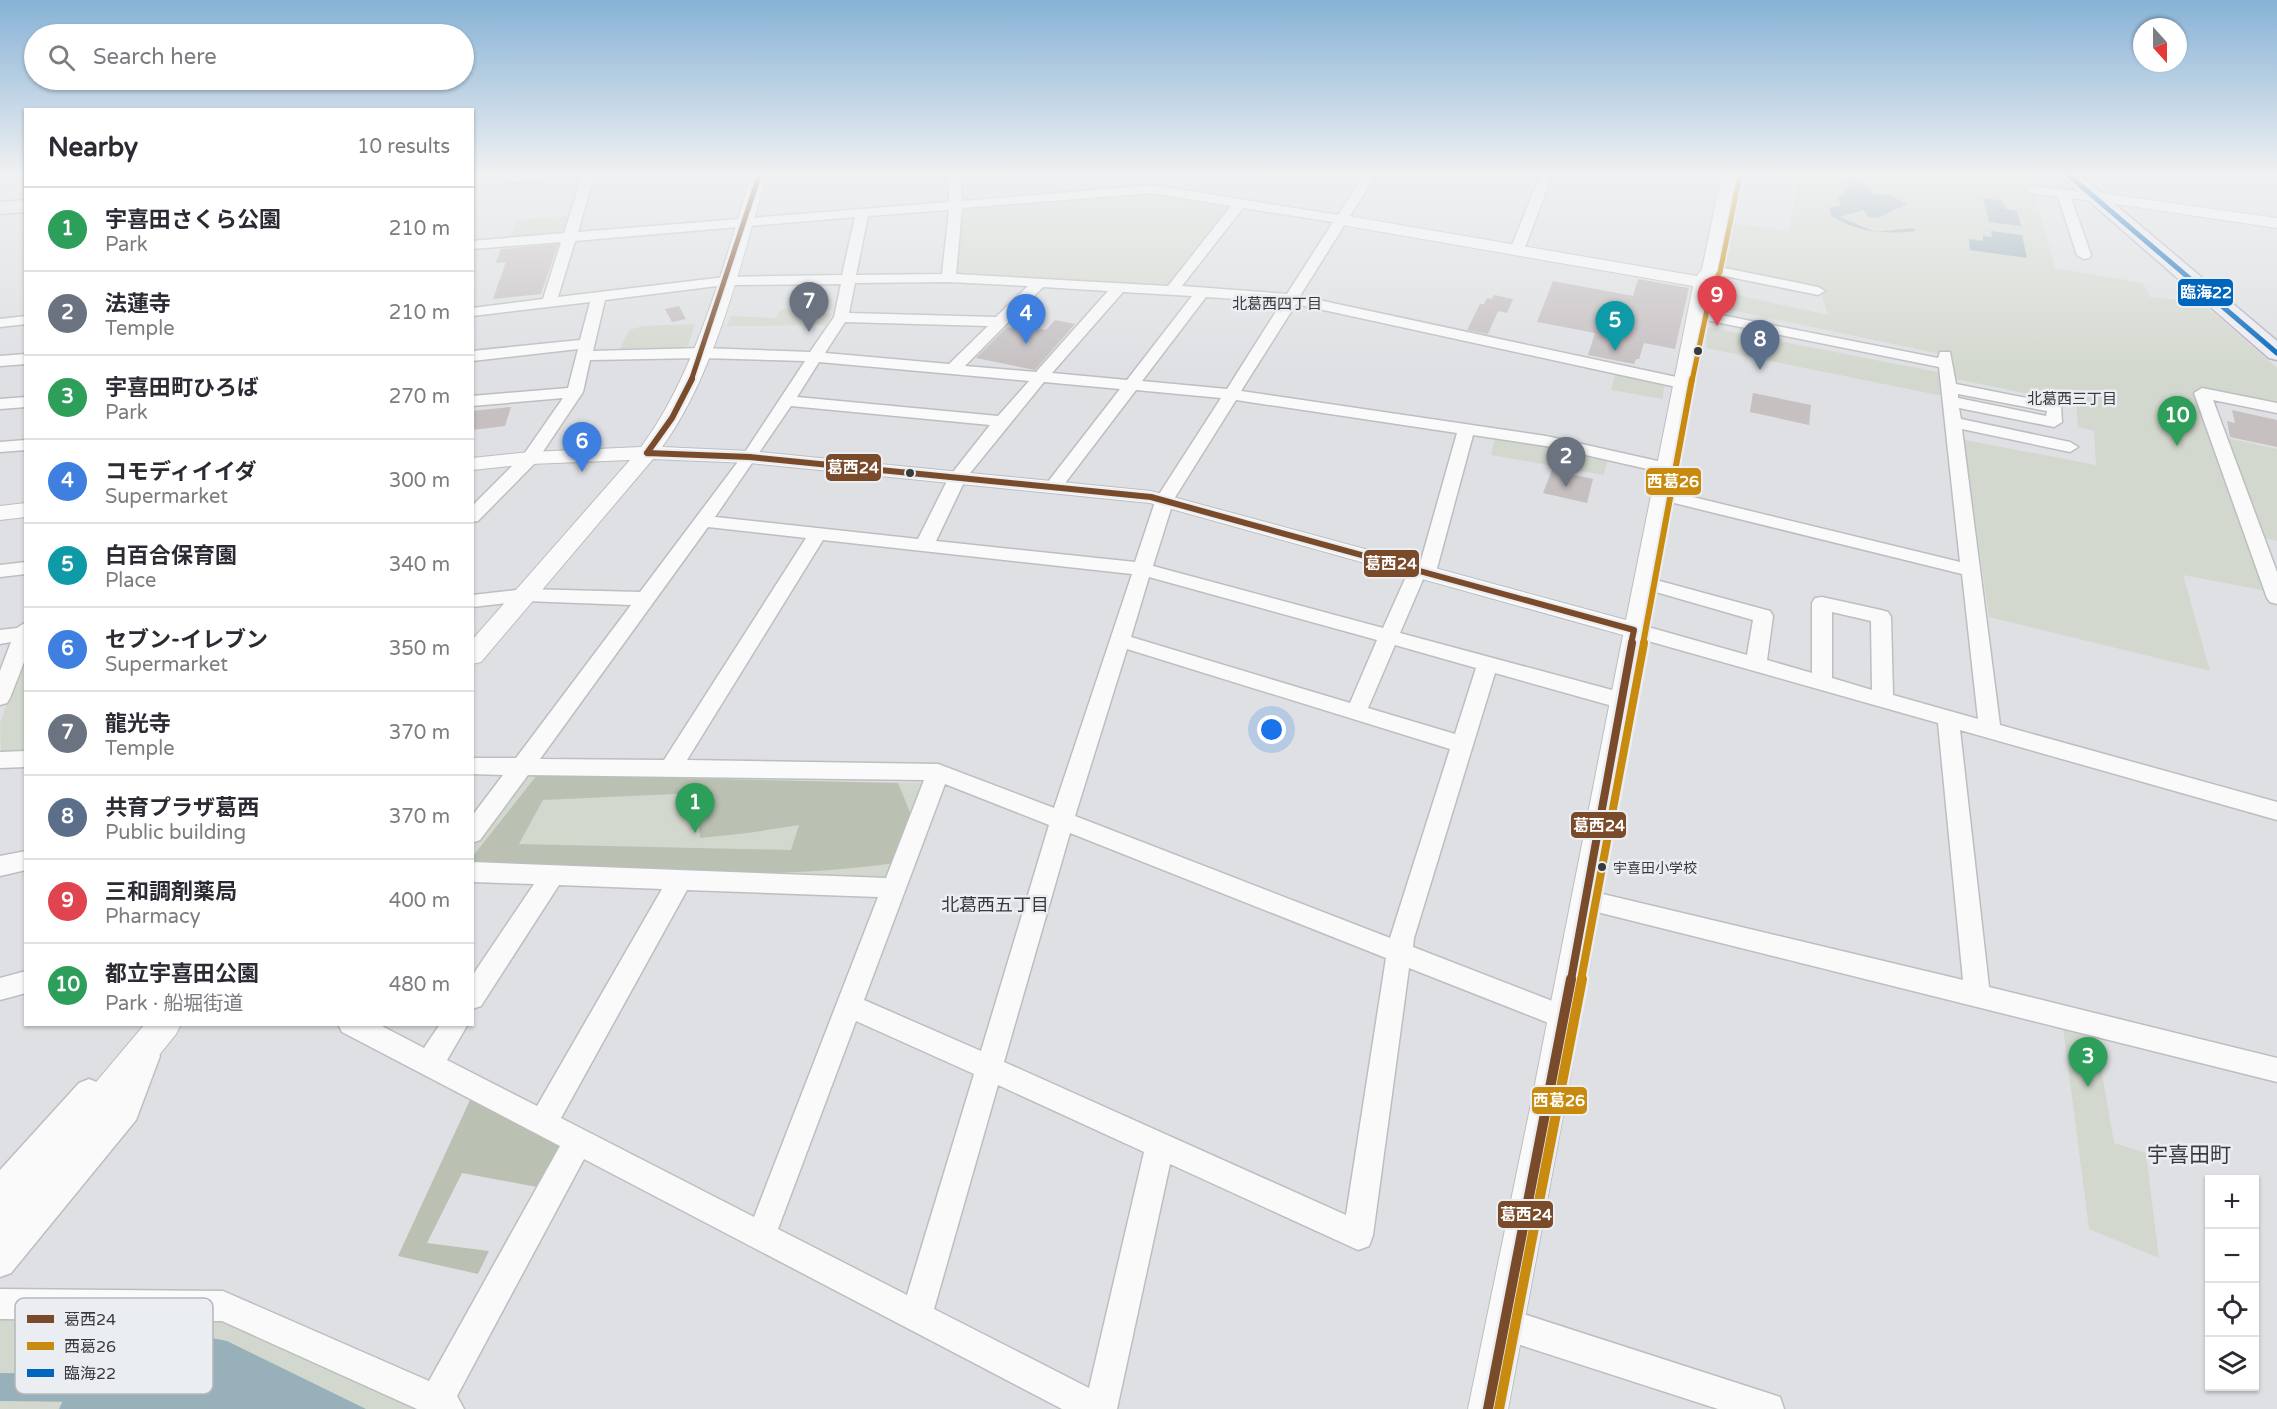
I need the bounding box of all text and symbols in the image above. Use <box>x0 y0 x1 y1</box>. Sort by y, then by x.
north arrow <box>2133 18 2187 72</box>
search box <box>24 24 474 90</box>
icon: search <box>45 41 78 74</box>
text: Search here <box>93 44 217 70</box>
text: Nearby <box>48 132 138 163</box>
text: 10 results <box>357 135 450 159</box>
text: 宇喜田さくら公園 <box>105 207 281 233</box>
text: 1 <box>61 217 74 241</box>
text: 210 m <box>389 217 450 241</box>
text: Park <box>105 233 148 257</box>
pin: 9 <box>1698 276 1736 326</box>
line badge: 臨海22 <box>2177 278 2234 307</box>
pin: 7 <box>790 282 828 332</box>
text: 臨海22 <box>2180 283 2232 303</box>
text: 法蓮寺 <box>105 291 171 317</box>
pin: 4 <box>1006 294 1046 344</box>
district label: 北葛西四丁目 <box>1232 295 1322 313</box>
text: 2 <box>61 301 74 325</box>
text: 210 m <box>389 301 450 325</box>
pin: 5 <box>1596 302 1634 351</box>
text: Temple <box>105 317 175 341</box>
pin: 8 <box>1740 320 1780 370</box>
unlabelled marker <box>1692 345 1704 357</box>
text: 宇喜田町ひろば <box>105 375 259 401</box>
text: 3 <box>61 385 74 409</box>
text: 270 m <box>389 385 450 409</box>
district label: 北葛西三丁目 <box>2027 390 2117 408</box>
pin: 10 <box>2158 396 2196 446</box>
text: Park <box>105 401 148 425</box>
pin: 6 <box>562 422 602 472</box>
pin: 2 <box>1546 438 1586 487</box>
line badge: 葛西24 <box>825 453 882 482</box>
text: 葛西24 <box>827 458 879 478</box>
text: コモディイイダ <box>105 459 257 485</box>
unlabelled marker <box>904 467 916 479</box>
line badge: 西葛26 <box>1645 467 1702 496</box>
text: 4 <box>61 469 74 493</box>
text: 300 m <box>389 469 450 493</box>
text: 西葛26 <box>1647 472 1699 492</box>
text: Supermarket <box>105 485 228 509</box>
text: 白百合保育園 <box>105 543 237 569</box>
line badge: 葛西24 <box>1363 549 1420 578</box>
text: 5 <box>61 553 74 577</box>
text: 340 m <box>389 553 450 577</box>
text: 葛西24 <box>1365 554 1417 574</box>
text: Place <box>105 569 156 593</box>
text: セブン-イレブン <box>105 627 268 653</box>
text: 6 <box>61 637 74 661</box>
text: 350 m <box>389 637 450 661</box>
text: Supermarket <box>105 653 228 677</box>
text: 龍光寺 <box>105 711 171 737</box>
your location <box>1257 715 1286 744</box>
text: 7 <box>61 721 74 745</box>
text: 370 m <box>389 721 450 745</box>
text: Temple <box>105 737 175 761</box>
pin: 1 <box>676 784 714 833</box>
text: 共育プラザ葛西 <box>105 795 259 821</box>
text: 8 <box>61 805 74 829</box>
text: 370 m <box>389 805 450 829</box>
line badge: 葛西24 <box>1570 811 1627 839</box>
text: 葛西24 <box>1573 816 1625 836</box>
text: Public building <box>105 821 246 845</box>
place label: 宇喜田小学校 <box>1613 860 1697 877</box>
marker: 宇喜田小学校 <box>1596 861 1608 873</box>
text: 三和調剤薬局 <box>105 879 237 905</box>
text: 9 <box>61 889 74 913</box>
text: 400 m <box>389 889 450 913</box>
district label: 北葛西五丁目 <box>941 894 1049 916</box>
text: Pharmacy <box>105 905 200 929</box>
text: 都立宇喜田公園 <box>105 961 259 987</box>
text: 10 <box>55 973 80 997</box>
text: 480 m <box>389 973 450 997</box>
text: Park · 船堀街道 <box>105 992 243 1016</box>
pin: 3 <box>2068 1038 2108 1087</box>
line badge: 西葛26 <box>1531 1086 1588 1115</box>
text: 西葛26 <box>1533 1091 1585 1111</box>
district label: 宇喜田町 <box>2147 1143 2231 1168</box>
map controls <box>2205 1175 2259 1391</box>
button: + <box>2205 1175 2259 1229</box>
line badge: 葛西24 <box>1497 1200 1554 1229</box>
text: 葛西24 <box>1500 1205 1552 1225</box>
button: − <box>2205 1229 2259 1283</box>
button: locate <box>2205 1283 2259 1337</box>
legend <box>15 1298 213 1394</box>
text: 葛西24 <box>64 1310 116 1330</box>
text: 西葛26 <box>64 1337 116 1357</box>
button: layers <box>2205 1337 2259 1391</box>
text: 臨海22 <box>64 1364 116 1384</box>

